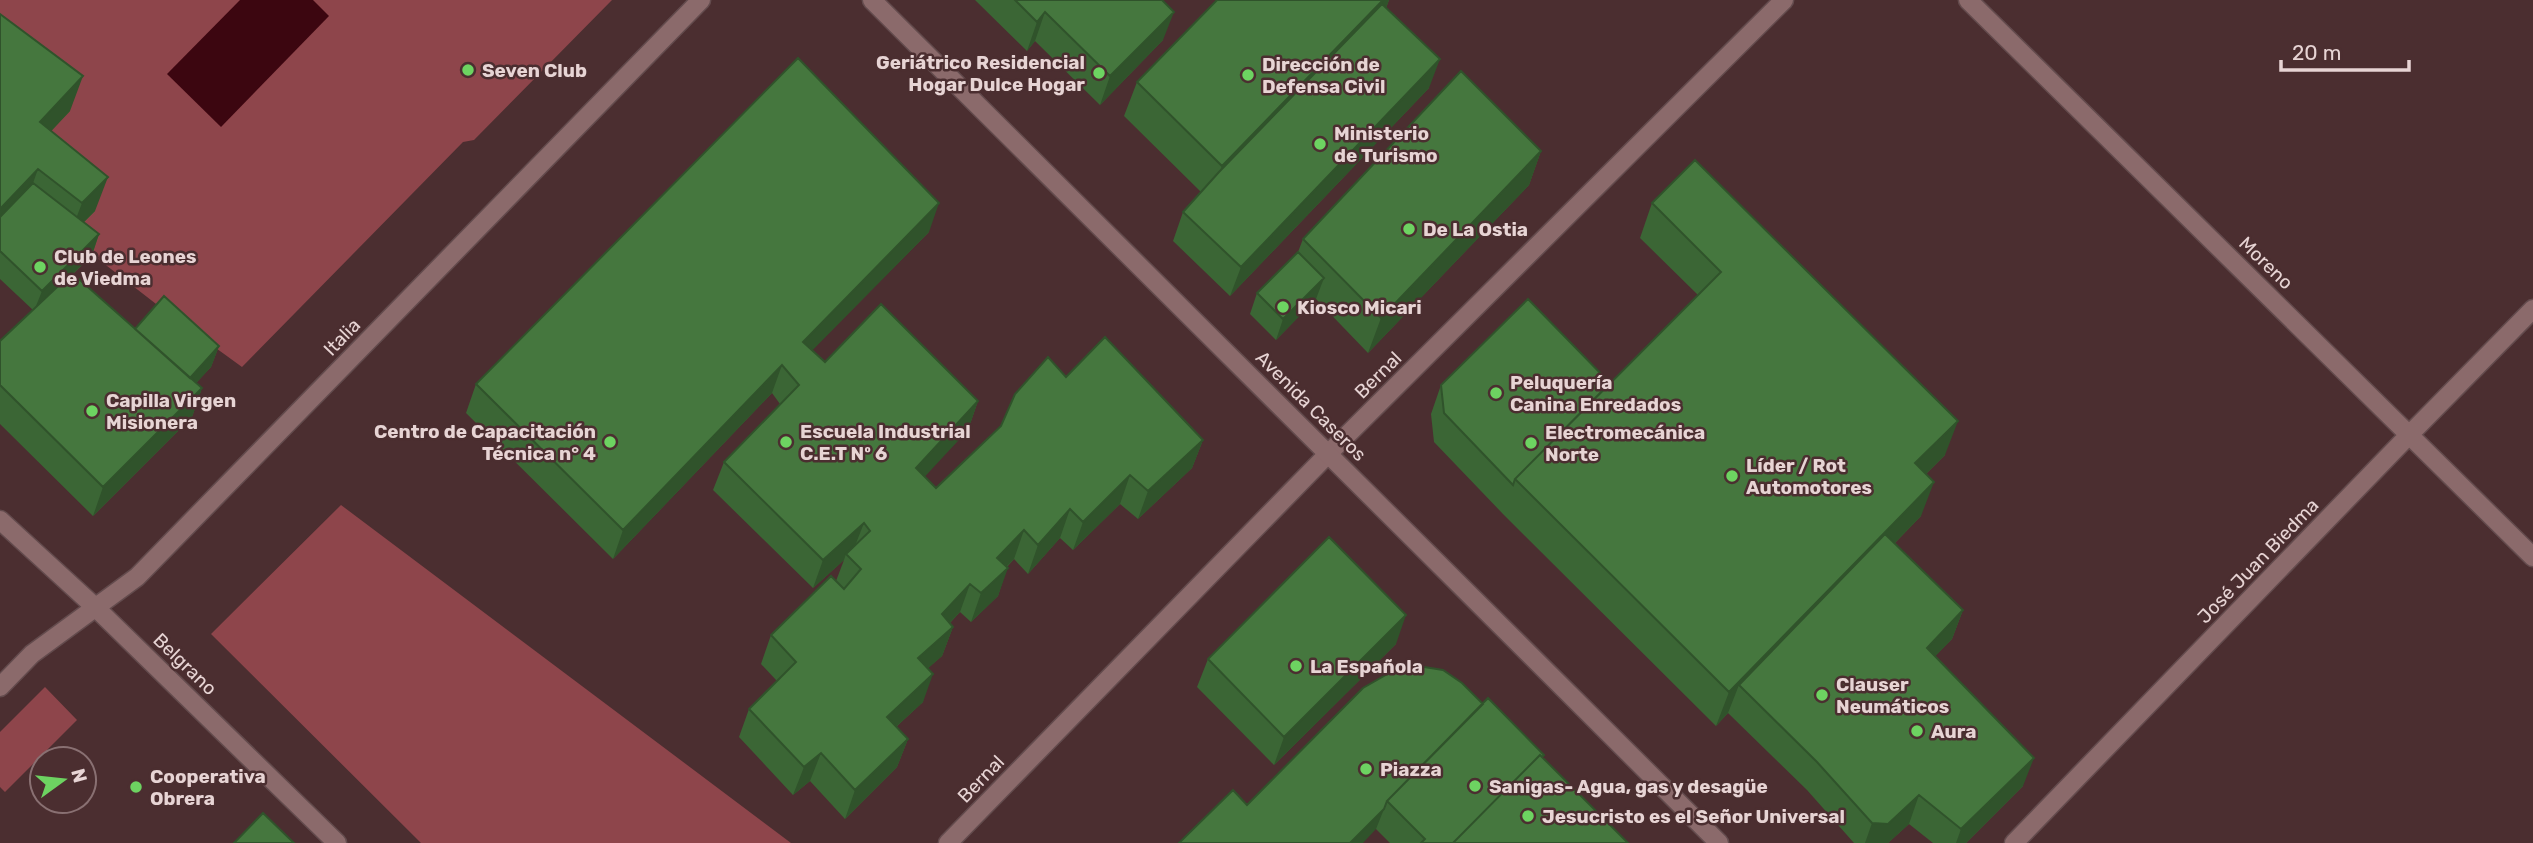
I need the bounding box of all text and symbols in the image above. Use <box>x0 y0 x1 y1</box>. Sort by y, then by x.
scale bar <box>2281 28 2409 72</box>
text: 20 m <box>2292 40 2341 65</box>
place label: Geriátrico Residencial Hogar Dulce Hogar <box>876 51 1085 96</box>
place label: Dirección de Defensa Civil <box>1262 53 1385 98</box>
place label: Seven Club <box>482 59 587 82</box>
marker: Seven Club <box>460 62 476 78</box>
marker: Geriátrico Residencial Hogar Dulce Hogar <box>1091 65 1107 81</box>
marker: Dirección de Defensa Civil <box>1240 67 1256 83</box>
place label: Ministerio de Turismo <box>1334 122 1438 167</box>
marker: Ministerio de Turismo <box>1312 136 1328 152</box>
place label: De La Ostia <box>1423 218 1528 241</box>
marker: De La Ostia <box>1401 221 1417 237</box>
street label: Moreno <box>2234 232 2298 294</box>
place label: Club de Leones de Viedma <box>54 245 196 290</box>
marker: Club de Leones de Viedma <box>32 259 48 275</box>
place label: Kiosco Micari <box>1297 296 1422 319</box>
marker: Kiosco Micari <box>1275 299 1291 315</box>
street label: Italia <box>319 314 365 360</box>
street label: Avenida Caseros <box>1251 346 1371 466</box>
street label: Bernal <box>1350 347 1406 403</box>
place label: Peluquería Canina Enredados <box>1510 371 1681 416</box>
marker: Peluquería Canina Enredados <box>1488 385 1504 401</box>
place label: Capilla Virgen Misionera <box>106 389 236 434</box>
marker: Capilla Virgen Misionera <box>84 403 100 419</box>
place label: Centro de Capacitación Técnica n° 4 <box>374 420 596 465</box>
place label: Escuela Industrial C.E.T Nº 6 <box>800 420 971 465</box>
place label: Electromecánica Norte <box>1545 421 1705 466</box>
marker: Centro de Capacitación Técnica n° 4 <box>602 434 618 450</box>
marker: Escuela Industrial C.E.T Nº 6 <box>778 434 794 450</box>
marker: Electromecánica Norte <box>1523 435 1539 451</box>
place label: Líder / Rot Automotores <box>1746 454 1872 499</box>
marker: Líder / Rot Automotores <box>1724 468 1740 484</box>
street label: José Juan Biedma <box>2193 494 2323 628</box>
street label: Belgrano <box>149 628 221 700</box>
place label: La Española <box>1310 655 1423 678</box>
marker: La Española <box>1288 658 1304 674</box>
place label: Clauser Neumáticos <box>1836 673 1949 718</box>
marker: Clauser Neumáticos <box>1814 687 1830 703</box>
place label: Aura <box>1931 720 1976 743</box>
marker: Aura <box>1909 723 1925 739</box>
north arrow <box>28 745 98 815</box>
street label: Bernal <box>953 750 1009 808</box>
place label: Piazza <box>1380 758 1442 781</box>
marker: Piazza <box>1358 761 1374 777</box>
place label: Cooperativa Obrera <box>150 765 266 810</box>
text: N <box>66 766 92 785</box>
place label: Sanigas- Agua, gas y desagüe <box>1489 775 1768 798</box>
marker: Sanigas- Agua, gas y desagüe <box>1467 778 1483 794</box>
marker: Cooperativa Obrera <box>128 779 144 795</box>
place label: Jesucristo es el Señor Universal <box>1542 805 1845 828</box>
marker: Jesucristo es el Señor Universal <box>1520 808 1536 824</box>

